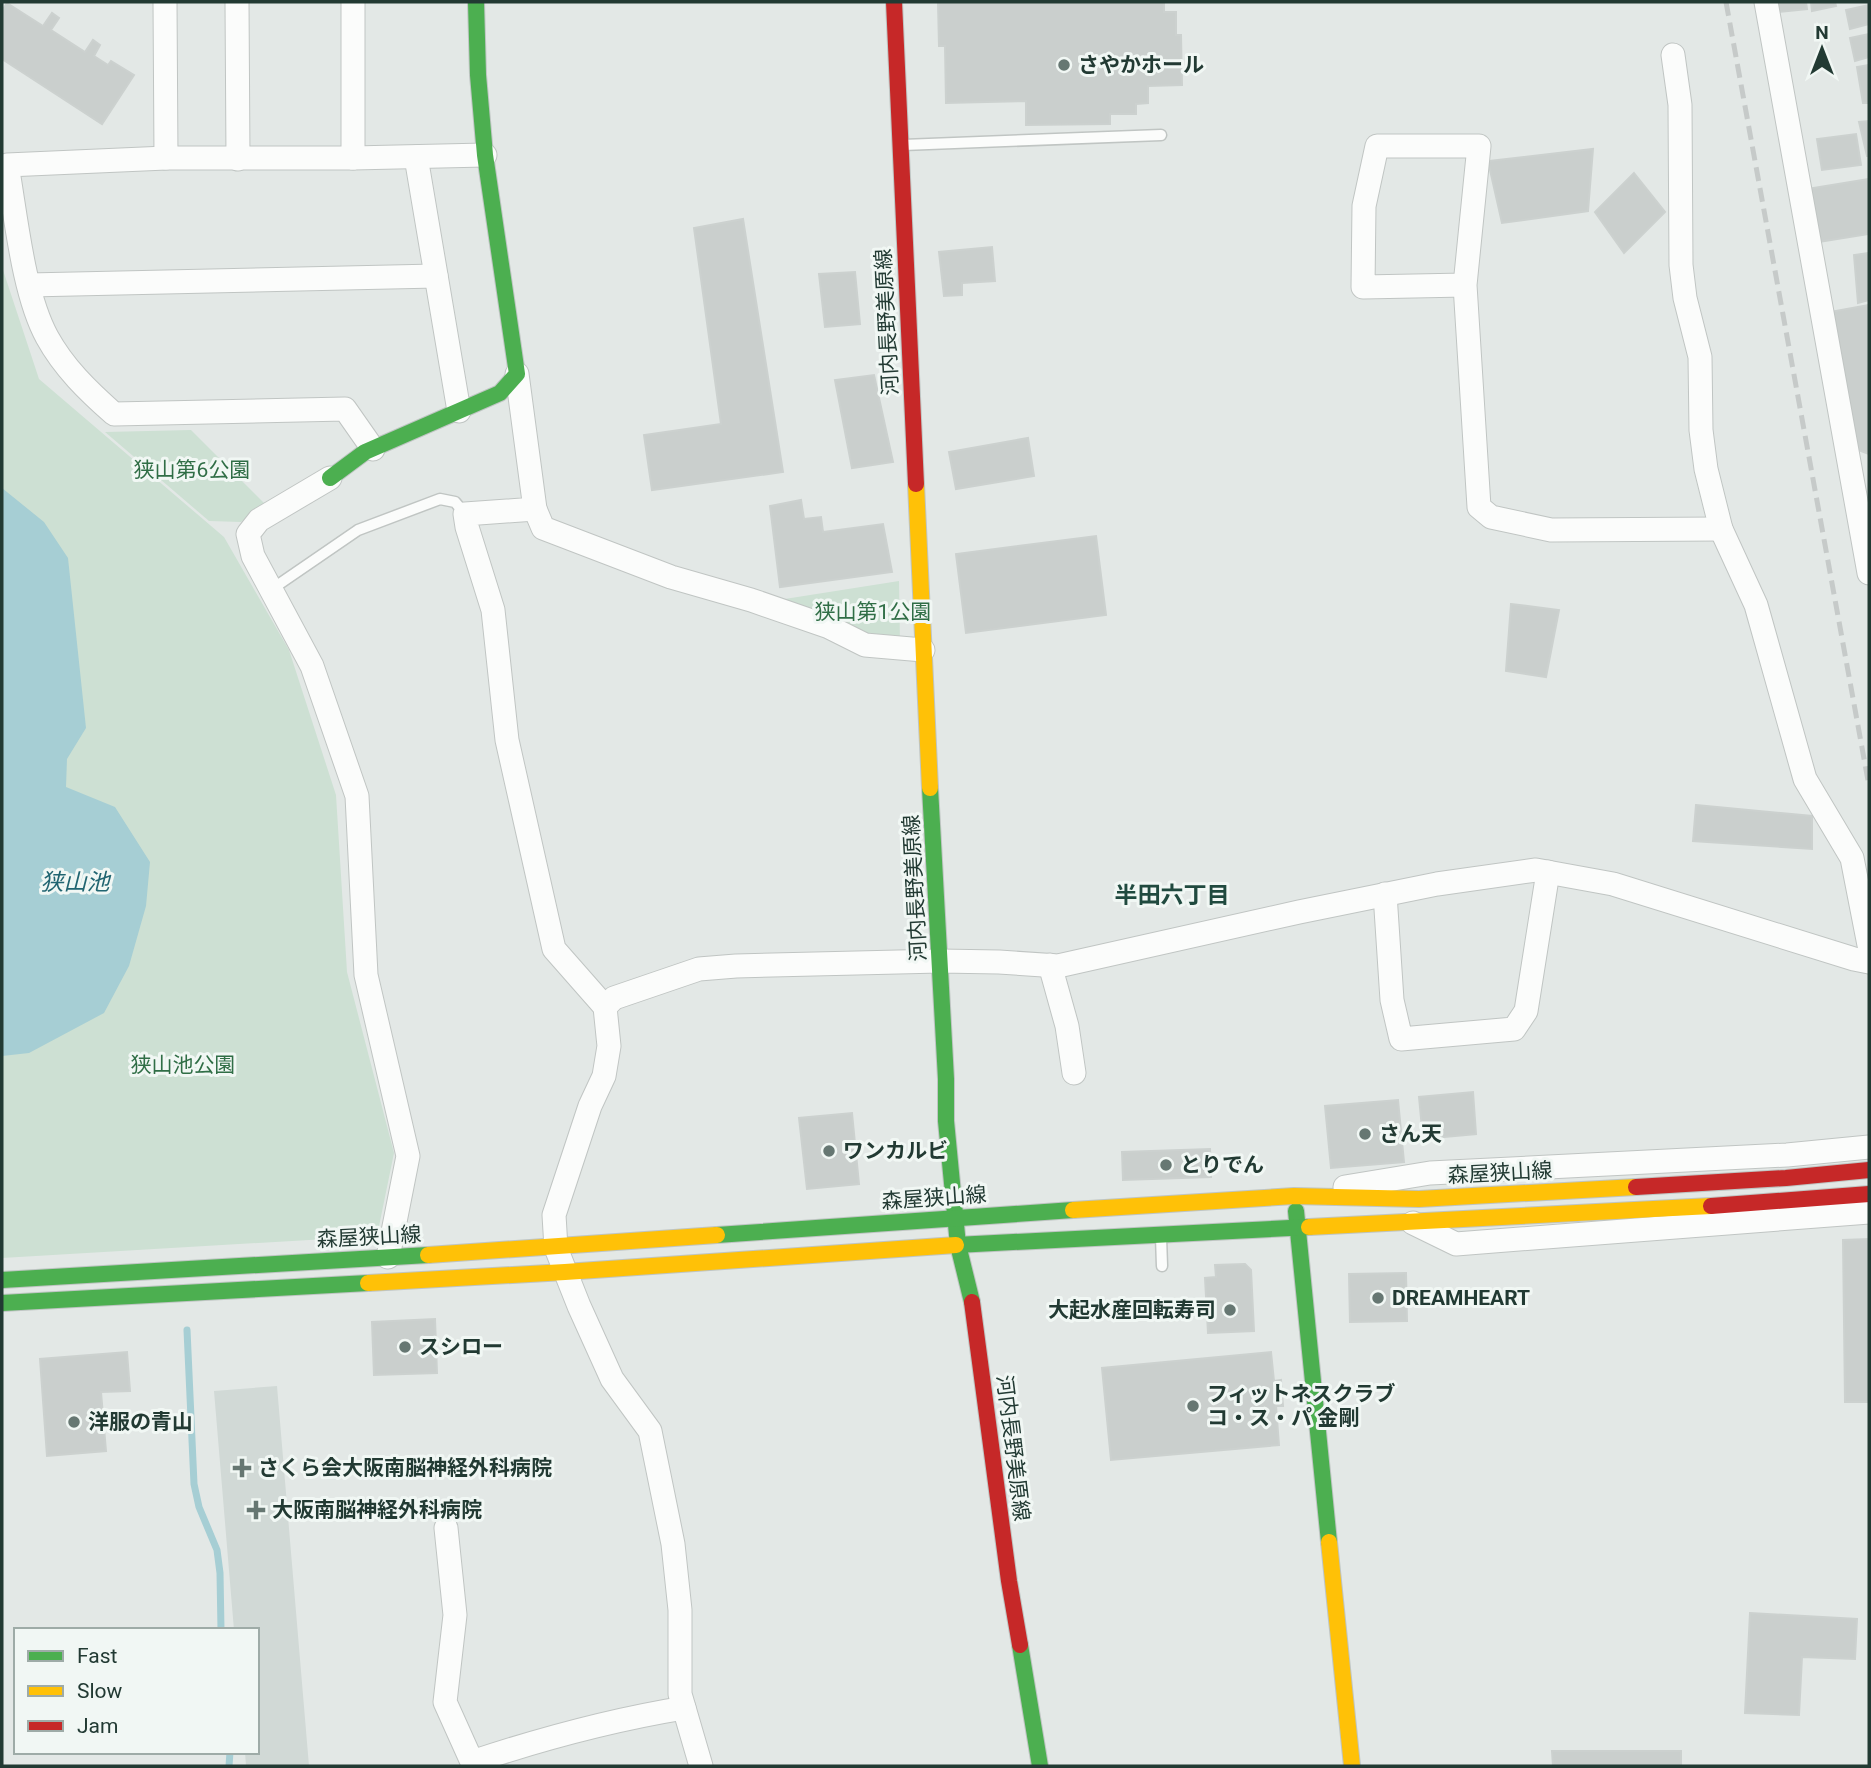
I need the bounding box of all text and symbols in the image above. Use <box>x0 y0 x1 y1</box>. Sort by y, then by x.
north arrow <box>1787 14 1857 84</box>
text: N <box>1815 21 1829 44</box>
place label: さやかホール <box>1078 53 1204 77</box>
marker: さやかホール <box>1056 57 1072 73</box>
street label: 河内長野美原線 <box>871 248 903 396</box>
park label: 狭山第6公園 <box>134 458 250 482</box>
park label: 狭山第1公園 <box>815 600 931 624</box>
street label: 河内長野美原線 <box>899 814 931 962</box>
water label: 狭山池 <box>41 869 112 896</box>
district label: 半田六丁目 <box>1115 882 1230 909</box>
park label: 狭山池公園 <box>131 1053 236 1077</box>
place label: さん天 <box>1379 1122 1442 1146</box>
marker: さん天 <box>1357 1126 1373 1142</box>
place label: ワンカルビ <box>843 1139 948 1163</box>
marker: ワンカルビ <box>821 1143 837 1159</box>
place label: とりでん <box>1180 1153 1264 1177</box>
marker: とりでん <box>1158 1157 1174 1173</box>
street label: 森屋狭山線 <box>1447 1158 1553 1188</box>
street label: 森屋狭山線 <box>881 1182 987 1214</box>
street label: 森屋狭山線 <box>316 1222 422 1252</box>
place label: DREAMHEART <box>1392 1286 1530 1310</box>
marker: DREAMHEART <box>1370 1290 1386 1306</box>
place label: 大起水産回転寿司 <box>1048 1298 1216 1322</box>
marker: 大起水産回転寿司 <box>1222 1302 1238 1318</box>
place label: スシロー <box>419 1335 503 1359</box>
marker: スシロー <box>397 1339 413 1355</box>
street label: 河内長野美原線 <box>992 1374 1034 1522</box>
place label: フィットネスクラブ コ・ス・パ 金剛 <box>1207 1382 1396 1430</box>
marker: フィットネスクラブ コ・ス・パ 金剛 <box>1185 1398 1201 1414</box>
place label: 洋服の青山 <box>88 1410 193 1434</box>
marker: 洋服の青山 <box>66 1414 82 1430</box>
place label: さくら会大阪南脳神経外科病院 <box>258 1456 552 1480</box>
marker: さくら会大阪南脳神経外科病院 <box>232 1458 252 1478</box>
place label: 大阪南脳神経外科病院 <box>272 1498 482 1522</box>
marker: 大阪南脳神経外科病院 <box>246 1500 266 1520</box>
legend <box>14 1628 259 1754</box>
text: Fast <box>77 1644 118 1668</box>
text: Slow <box>77 1679 123 1703</box>
text: Jam <box>77 1714 118 1738</box>

